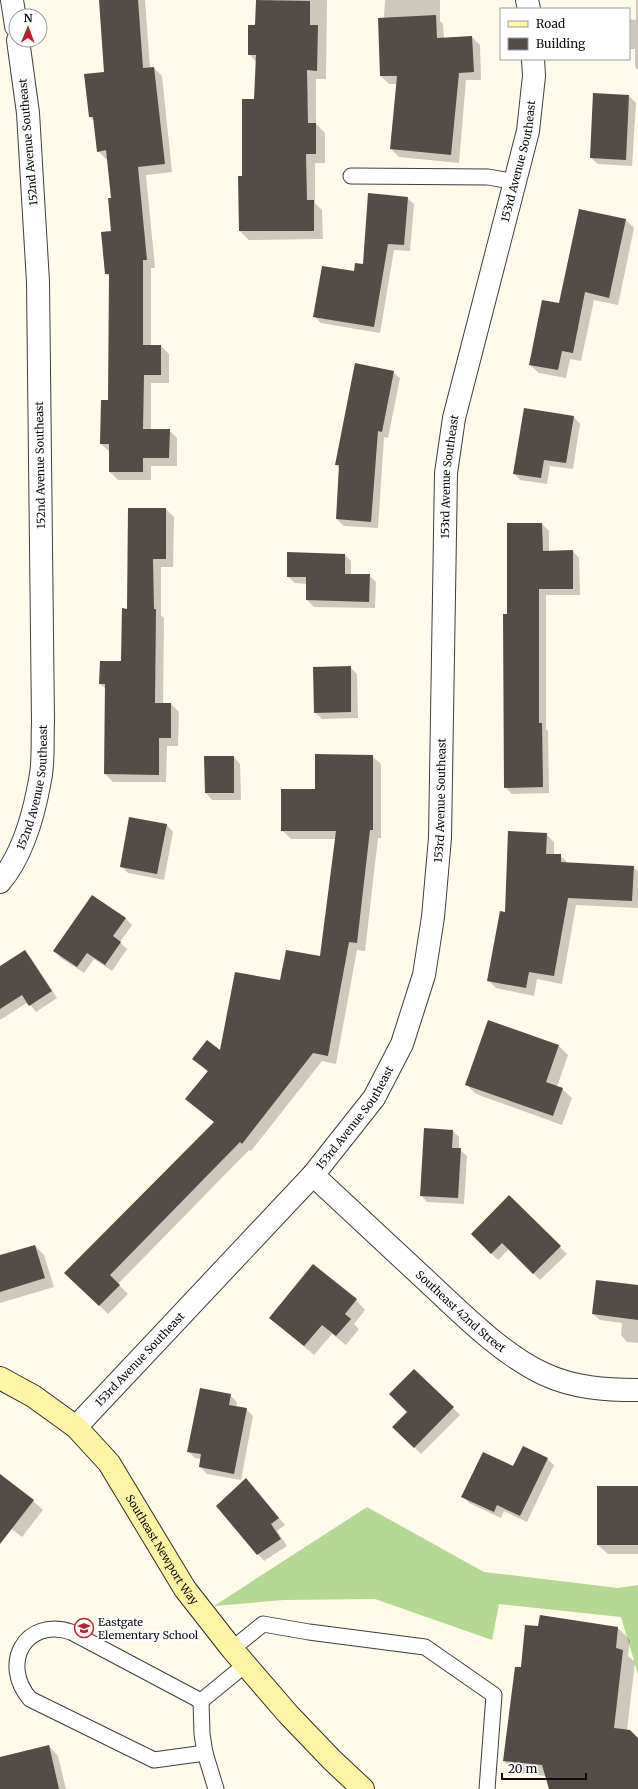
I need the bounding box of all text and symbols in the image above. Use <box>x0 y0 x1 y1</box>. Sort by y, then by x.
north arrow <box>8 8 48 48</box>
legend <box>500 8 630 60</box>
text: N <box>24 11 33 25</box>
text: Road <box>536 16 565 31</box>
text: Building <box>536 36 586 51</box>
street label: 152nd Avenue Southeast <box>15 77 41 206</box>
street label: 153rd Avenue Southeast <box>498 99 538 223</box>
street label: 152nd Avenue Southeast <box>32 400 48 529</box>
street label: 153rd Avenue Southeast <box>438 412 462 539</box>
street label: 152nd Avenue Southeast <box>13 724 50 852</box>
street label: 153rd Avenue Southeast <box>431 737 449 863</box>
street label: 153rd Avenue Southeast <box>313 1063 397 1172</box>
street label: Southeast 42nd Street <box>413 1267 509 1356</box>
street label: 153rd Avenue Southeast <box>92 1309 188 1409</box>
street label: Southeast Newport Way <box>123 1492 202 1608</box>
place label: Eastgate Elementary School <box>98 1615 199 1642</box>
school or university icon: Eastgate Elementary School <box>73 1617 95 1639</box>
scale bar <box>502 1755 586 1781</box>
text: 20 m <box>508 1761 537 1776</box>

